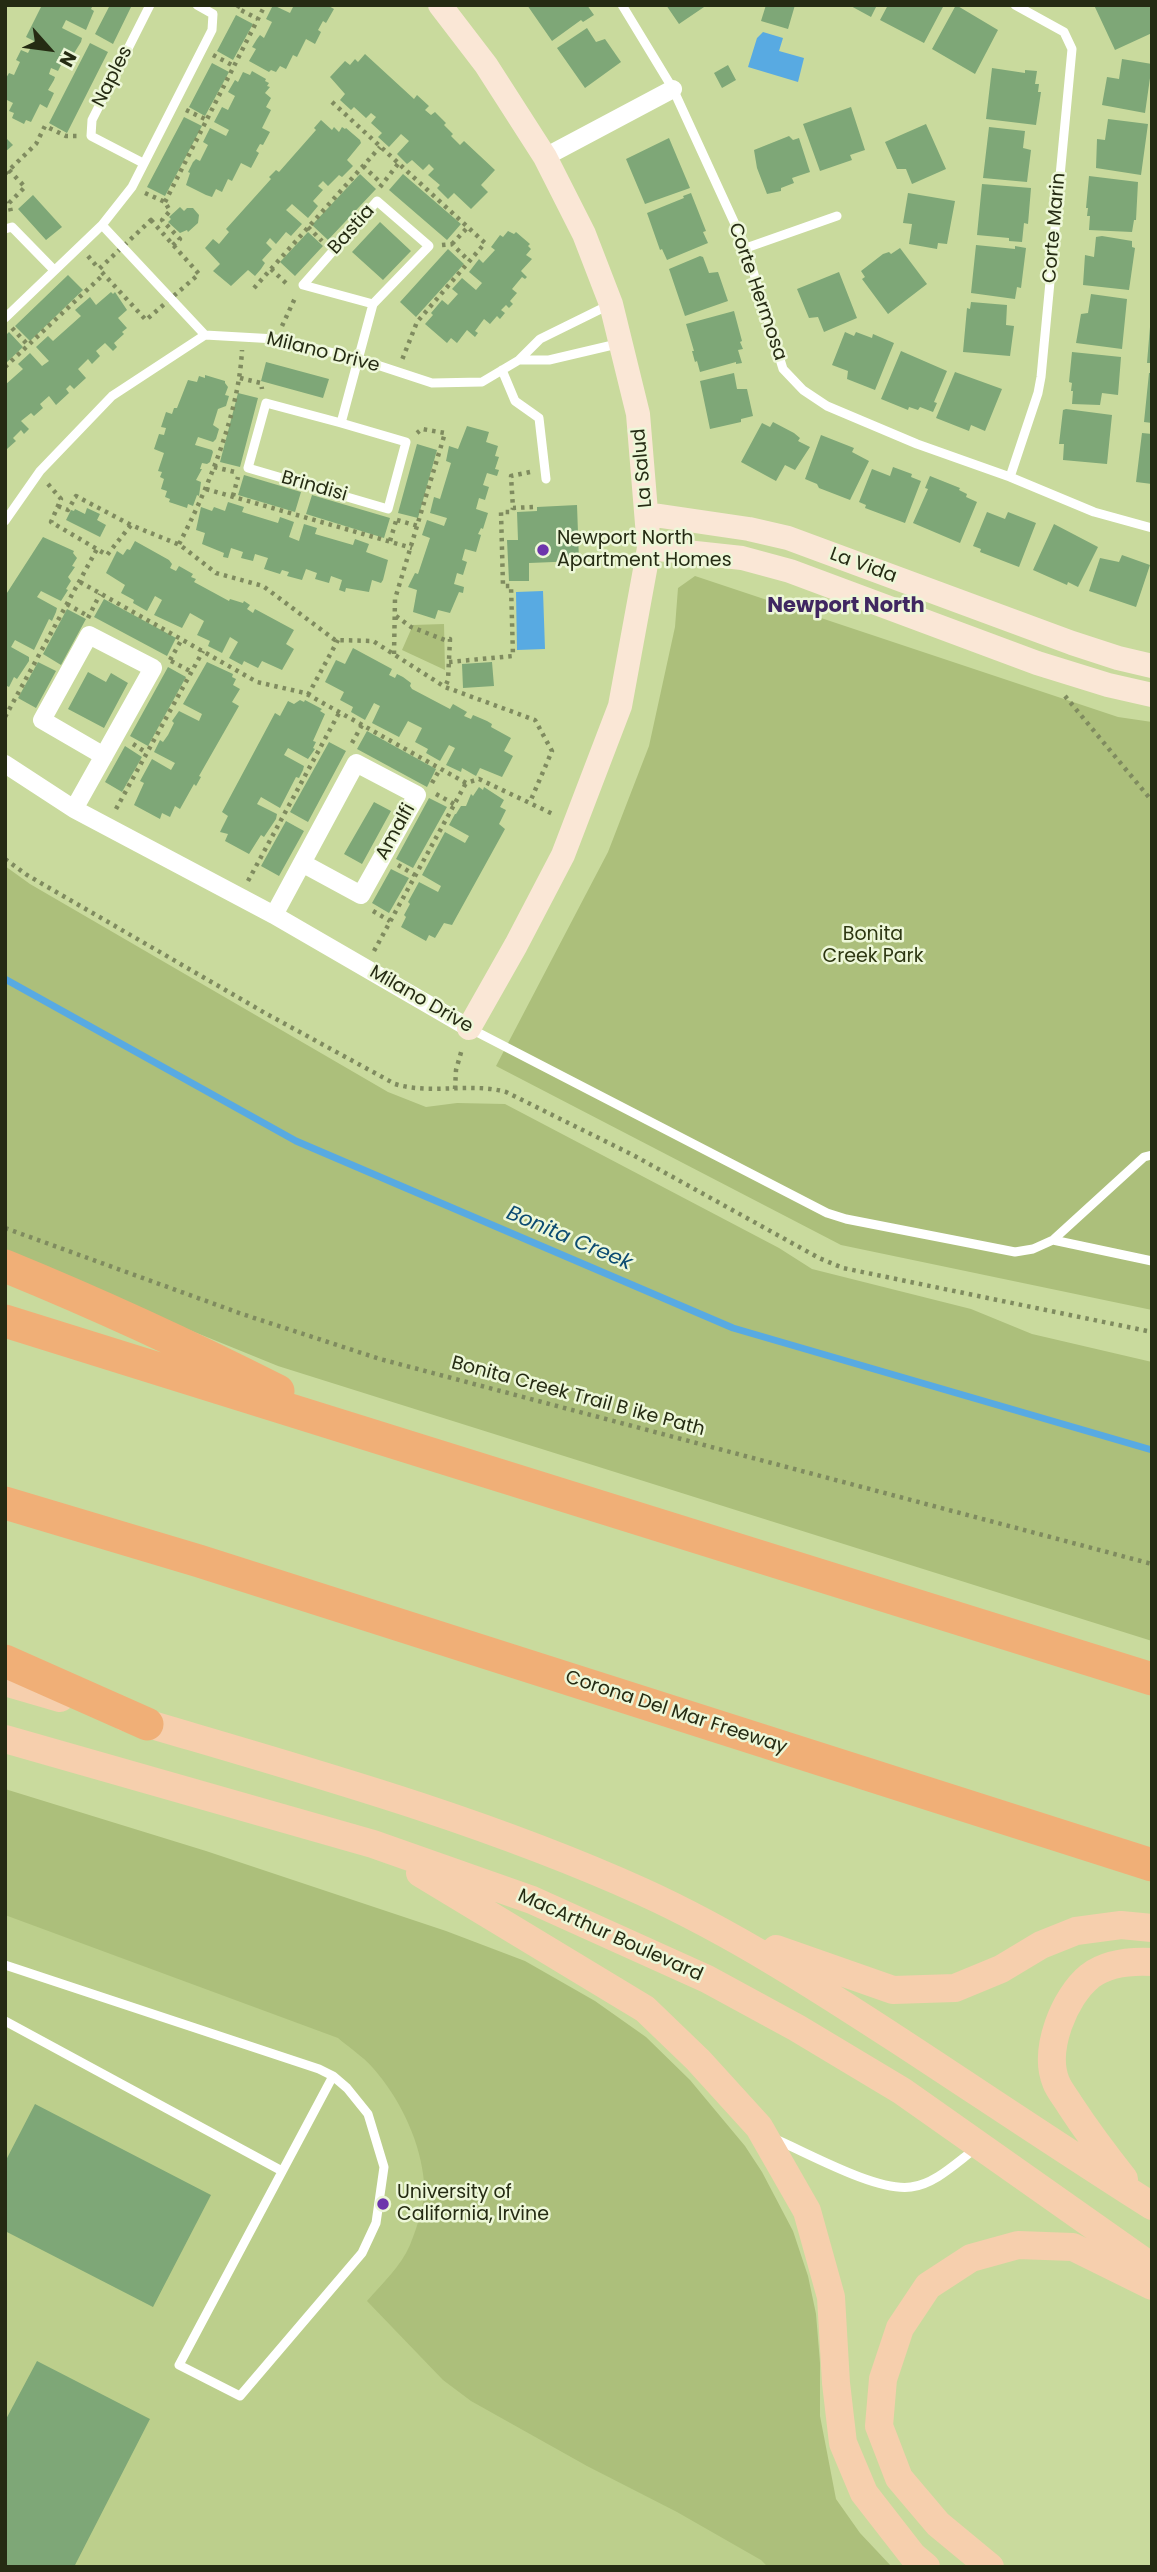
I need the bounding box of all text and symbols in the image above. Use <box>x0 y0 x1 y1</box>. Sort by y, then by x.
north arrow <box>14 14 84 84</box>
street label: Naples <box>88 43 138 111</box>
text: N <box>53 46 83 72</box>
street label: Corte Marin <box>1039 172 1071 284</box>
street label: Bastia <box>324 201 380 259</box>
street label: Corte Hermosa <box>723 220 791 364</box>
street label: Milano Drive <box>264 328 382 378</box>
street label: La Salud <box>628 427 658 509</box>
street label: Brindisi <box>278 467 350 507</box>
place label: Newport North Apartment Homes <box>557 528 732 572</box>
marker: Newport North Apartment Homes <box>535 542 551 558</box>
street label: La Vida <box>827 543 899 589</box>
district label: Newport North <box>767 594 925 620</box>
street label: Amalfi <box>371 800 421 864</box>
park label: Bonita Creek Park <box>823 924 923 968</box>
street label: Milano Drive <box>365 961 477 1039</box>
water label: Bonita Creek <box>502 1201 636 1277</box>
street label: Bonita Creek Trail B ike Path <box>449 1352 707 1442</box>
street label: Corona Del Mar Freeway <box>562 1666 790 1760</box>
street label: MacArthur Boulevard <box>514 1885 706 1987</box>
place label: University of California, Irvine <box>397 2182 549 2226</box>
marker: University of California, Irvine <box>375 2196 391 2212</box>

